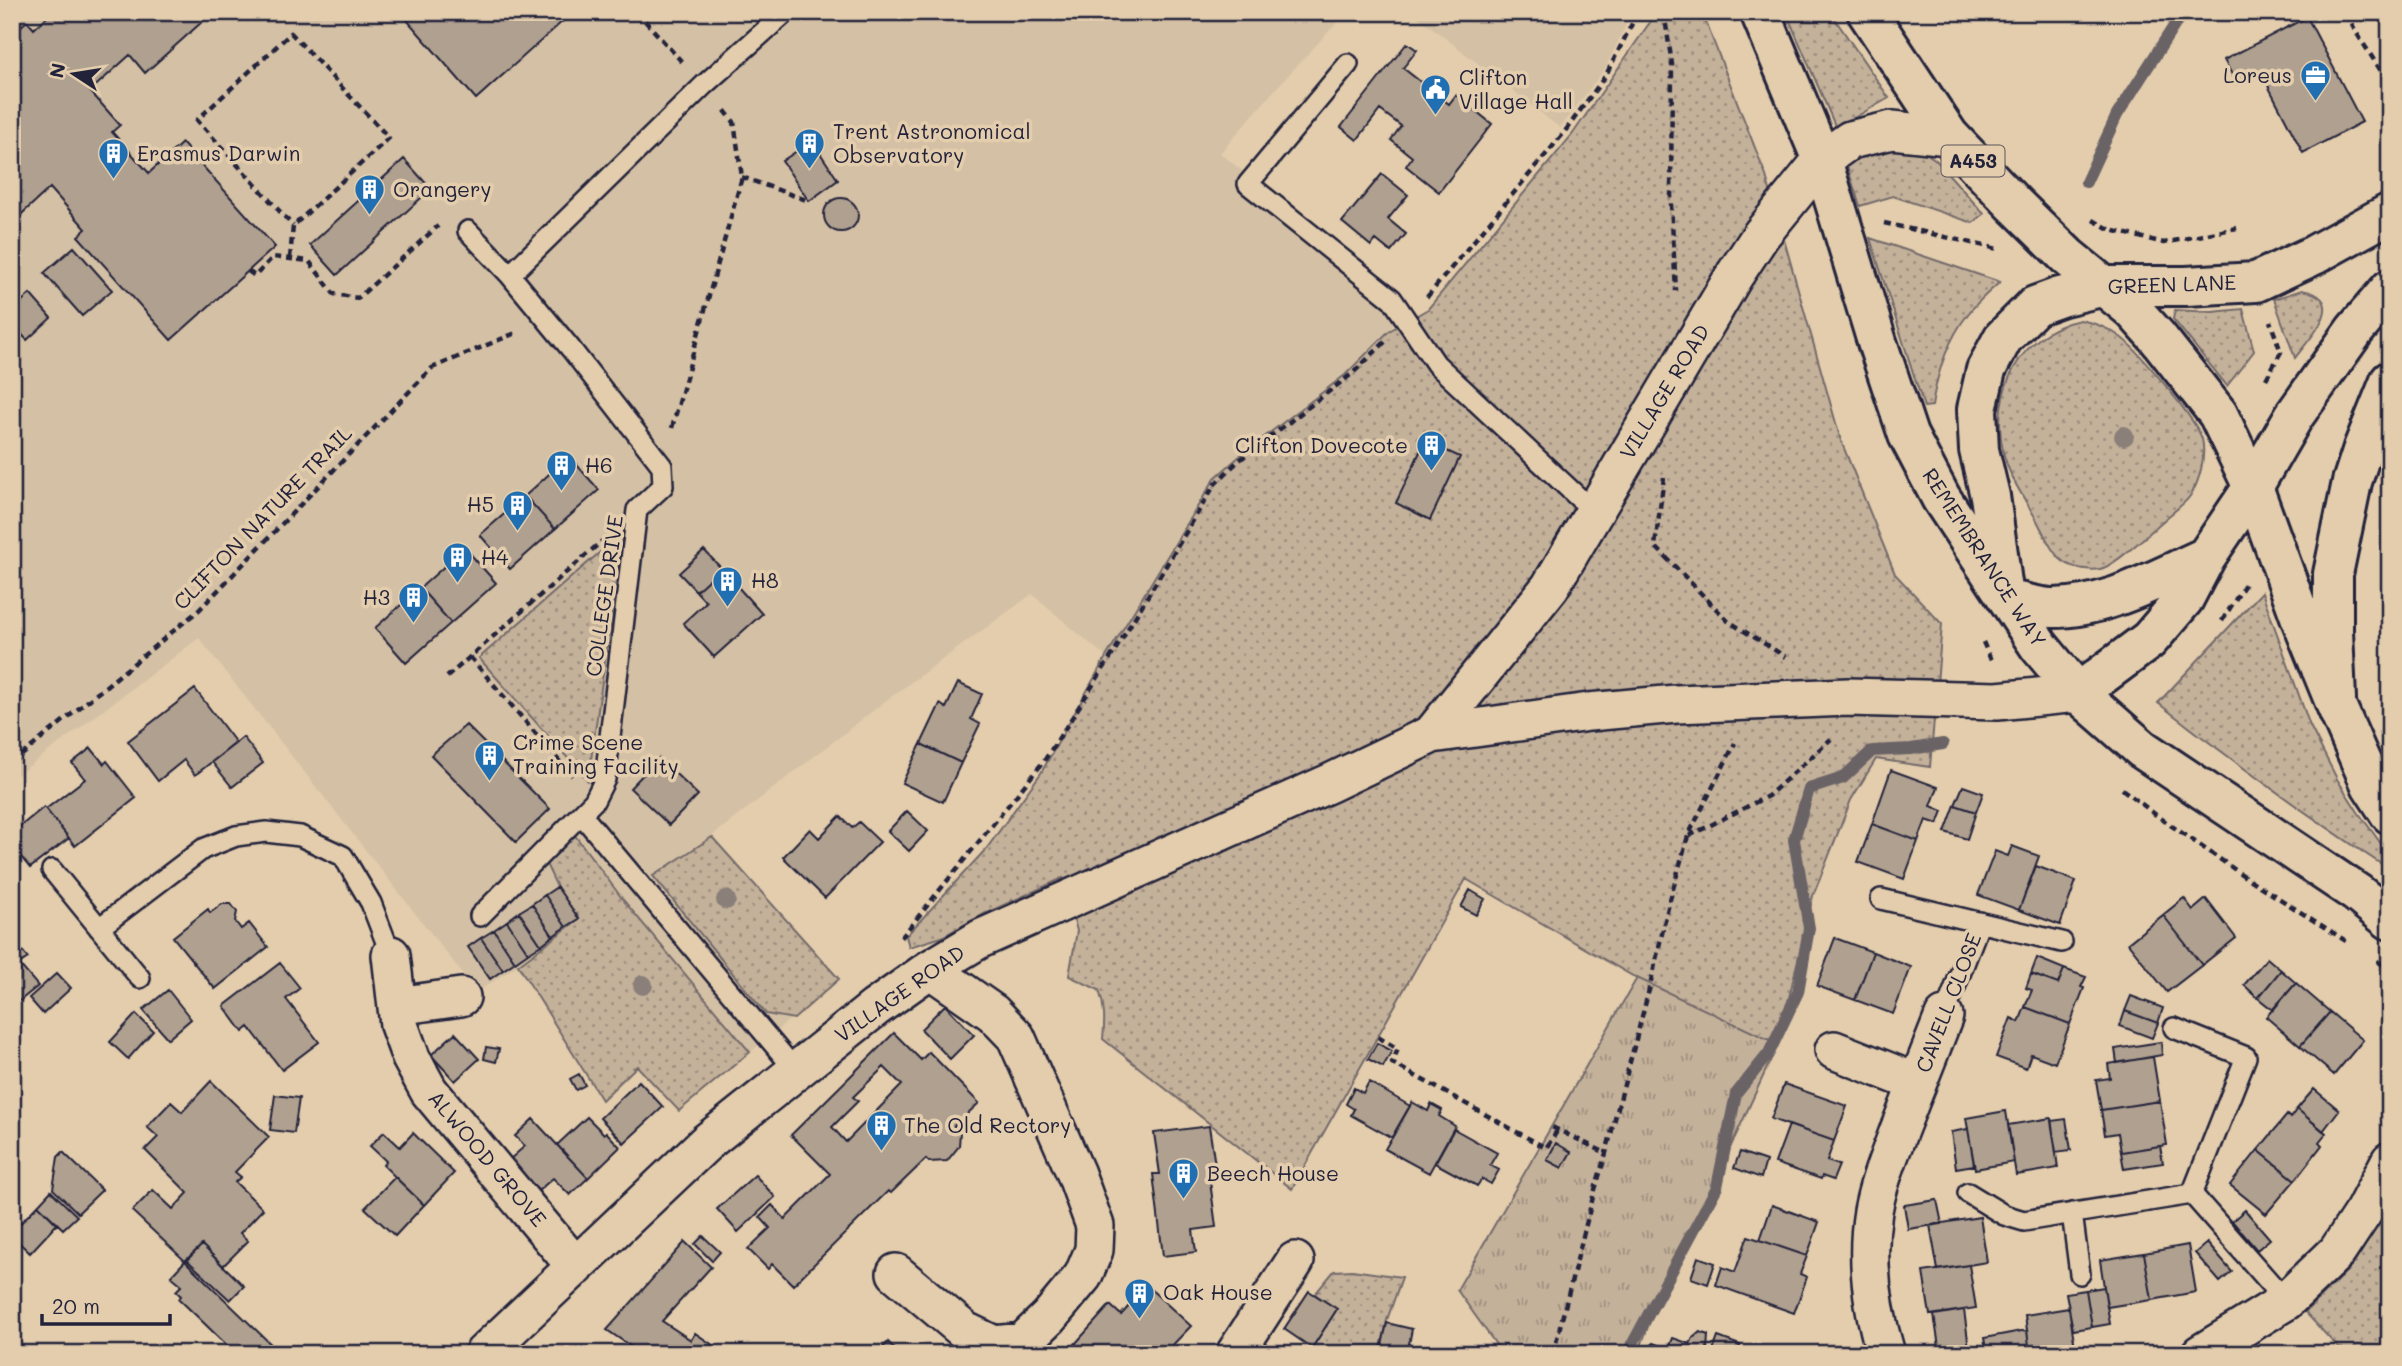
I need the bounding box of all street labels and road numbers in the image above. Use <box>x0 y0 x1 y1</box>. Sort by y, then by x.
road number: A453 <box>1941 146 2004 176</box>
street label: GREEN LANE <box>2107 268 2237 299</box>
street label: VILLAGE ROAD <box>1613 319 1715 464</box>
street label: CLIFTON NATURE TRAIL <box>167 419 357 615</box>
street label: REMEMBRANCE WAY <box>1917 463 2053 652</box>
street label: COLLEGE DRIVE <box>579 513 628 678</box>
street label: CAVELL CLOSE <box>1909 929 1987 1076</box>
street label: VILLAGE ROAD <box>829 938 969 1048</box>
street label: ALWOOD GROVE <box>423 1084 553 1232</box>

